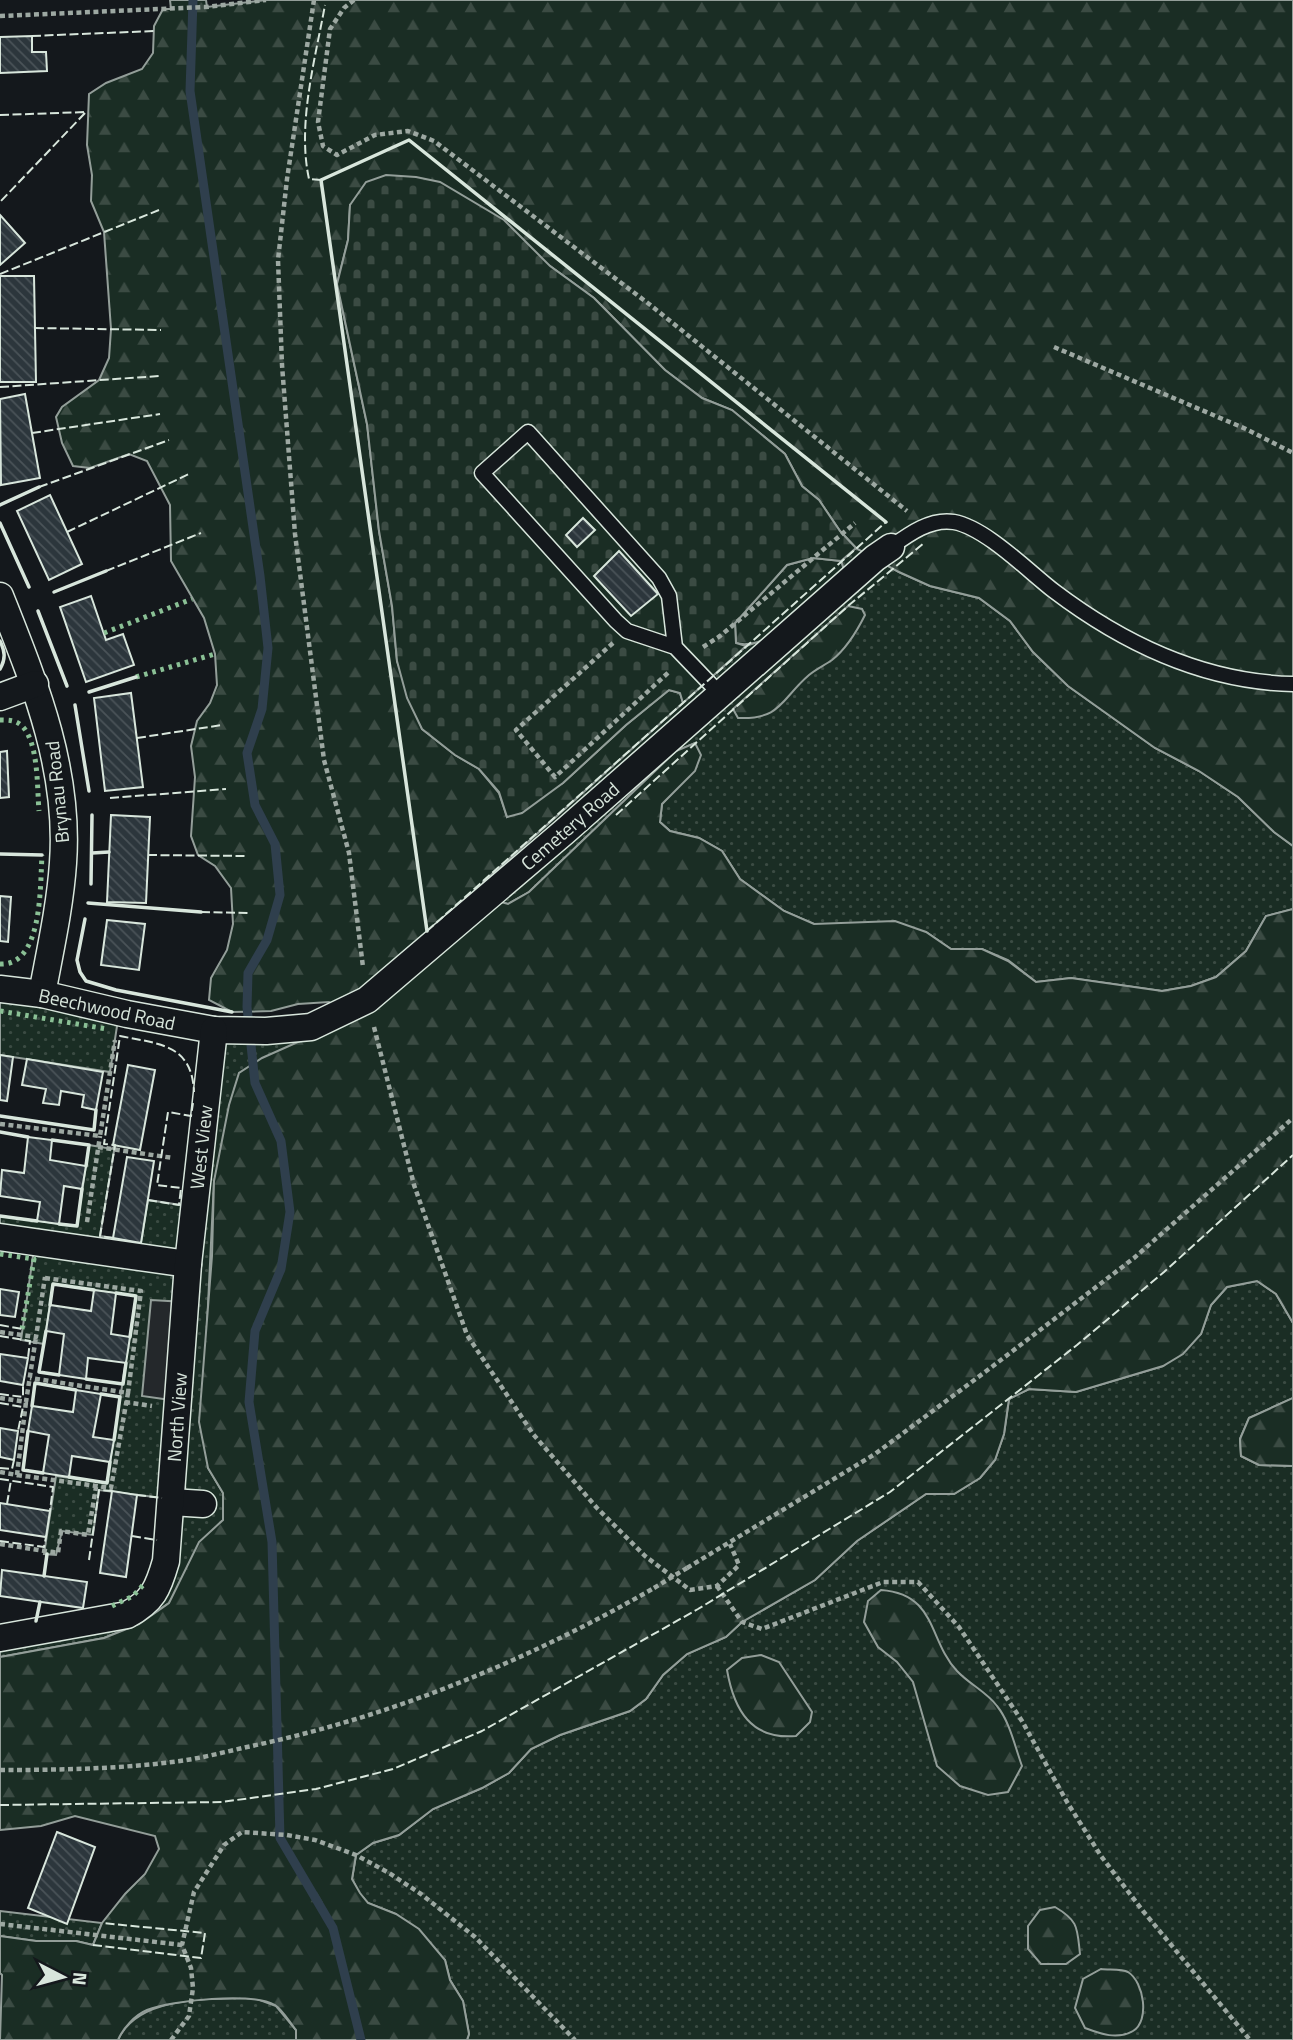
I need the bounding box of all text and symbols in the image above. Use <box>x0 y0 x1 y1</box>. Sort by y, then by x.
street label: Brynau Road <box>37 740 76 845</box>
street label: Cemetery Road <box>514 774 625 877</box>
street label: Beechwood Road <box>36 980 178 1037</box>
street label: West View <box>182 1103 219 1191</box>
street label: North View <box>159 1371 194 1463</box>
north arrow <box>28 1942 98 2012</box>
text: N <box>65 1971 96 1987</box>

